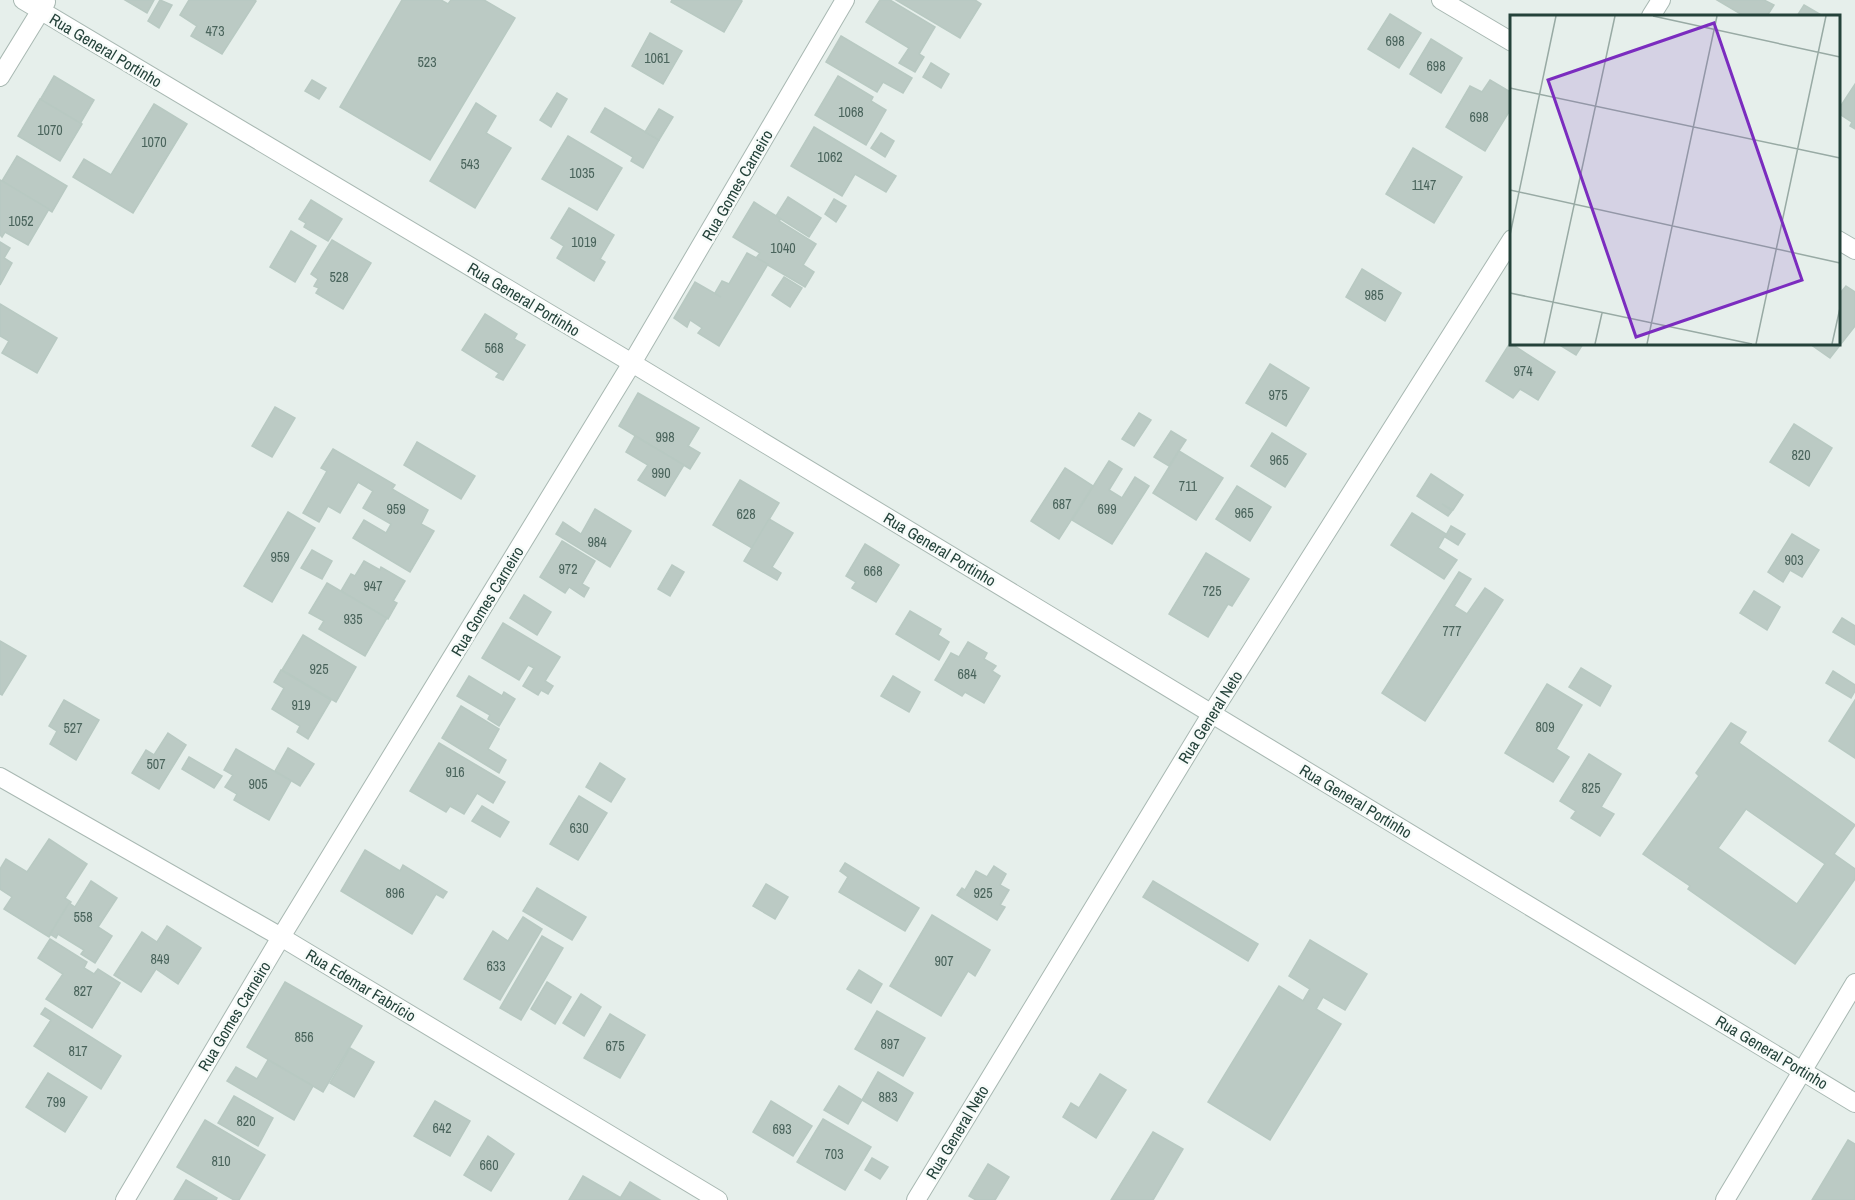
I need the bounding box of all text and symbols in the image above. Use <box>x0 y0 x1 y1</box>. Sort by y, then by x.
street label: Rua General Portinho <box>46 8 166 92</box>
inset map <box>1510 15 1840 345</box>
house number: 473 <box>205 22 225 40</box>
house number: 698 <box>1385 32 1405 50</box>
house number: 1061 <box>644 49 670 67</box>
house number: 523 <box>417 53 437 71</box>
house number: 698 <box>1426 57 1446 75</box>
house number: 1068 <box>838 103 864 121</box>
house number: 698 <box>1469 108 1489 126</box>
house number: 1070 <box>37 121 63 139</box>
street label: Rua Gomes Carneiro <box>696 126 778 244</box>
house number: 1070 <box>141 133 167 151</box>
house number: 1062 <box>817 148 843 166</box>
house number: 543 <box>460 155 480 173</box>
house number: 1035 <box>569 164 595 182</box>
house number: 1147 <box>1412 176 1436 194</box>
house number: 1052 <box>8 212 34 230</box>
house number: 1019 <box>571 233 597 251</box>
house number: 1040 <box>770 239 796 257</box>
street label: Rua General Portinho <box>464 257 584 341</box>
house number: 528 <box>329 268 349 286</box>
house number: 985 <box>1364 286 1384 304</box>
house number: 568 <box>484 339 504 357</box>
house number: 974 <box>1513 362 1533 380</box>
house number: 975 <box>1268 386 1288 404</box>
house number: 998 <box>655 428 675 446</box>
house number: 820 <box>1791 446 1811 464</box>
house number: 965 <box>1269 451 1289 469</box>
house number: 990 <box>651 464 671 482</box>
house number: 711 <box>1179 477 1198 495</box>
house number: 687 <box>1052 495 1072 513</box>
house number: 959 <box>386 500 406 518</box>
house number: 699 <box>1097 500 1117 518</box>
house number: 965 <box>1234 504 1254 522</box>
house number: 628 <box>736 505 756 523</box>
street label: Rua General Portinho <box>880 507 1000 591</box>
house number: 984 <box>587 533 607 551</box>
street label: Rua Gomes Carneiro <box>445 542 529 660</box>
house number: 959 <box>270 548 290 566</box>
house number: 903 <box>1784 551 1804 569</box>
house number: 972 <box>558 560 578 578</box>
house number: 668 <box>863 562 883 580</box>
house number: 947 <box>363 577 383 595</box>
house number: 725 <box>1202 582 1222 600</box>
house number: 935 <box>343 610 363 628</box>
house number: 777 <box>1442 622 1462 640</box>
house number: 925 <box>309 660 329 678</box>
house number: 684 <box>957 665 977 683</box>
street label: Rua General Neto <box>1173 666 1247 768</box>
house number: 919 <box>291 696 311 714</box>
house number: 809 <box>1535 718 1555 736</box>
house number: 527 <box>63 719 83 737</box>
house number: 507 <box>146 755 166 773</box>
street label: Rua General Portinho <box>1296 759 1416 843</box>
house number: 916 <box>445 763 465 781</box>
house number: 905 <box>248 775 268 793</box>
house number: 825 <box>1581 779 1601 797</box>
house number: 630 <box>569 819 589 837</box>
house number: 896 <box>385 884 405 902</box>
house number: 925 <box>973 884 993 902</box>
house number: 558 <box>73 908 93 926</box>
street label: Rua Edemar Fabrício <box>302 943 420 1027</box>
house number: 849 <box>150 950 170 968</box>
house number: 907 <box>934 952 954 970</box>
street label: Rua Gomes Carneiro <box>192 957 276 1075</box>
house number: 633 <box>486 957 506 975</box>
house number: 827 <box>73 982 93 1000</box>
street label: Rua General Portinho <box>1712 1010 1832 1094</box>
house number: 856 <box>294 1028 314 1046</box>
house number: 897 <box>880 1035 900 1053</box>
house number: 675 <box>605 1037 625 1055</box>
house number: 817 <box>68 1042 88 1060</box>
street label: Rua General Neto <box>920 1081 994 1183</box>
house number: 883 <box>878 1088 898 1106</box>
house number: 799 <box>46 1093 66 1111</box>
house number: 820 <box>236 1112 256 1130</box>
house number: 642 <box>432 1119 452 1137</box>
house number: 693 <box>772 1120 792 1138</box>
house number: 703 <box>824 1145 844 1163</box>
house number: 810 <box>211 1152 231 1170</box>
house number: 660 <box>479 1156 499 1174</box>

